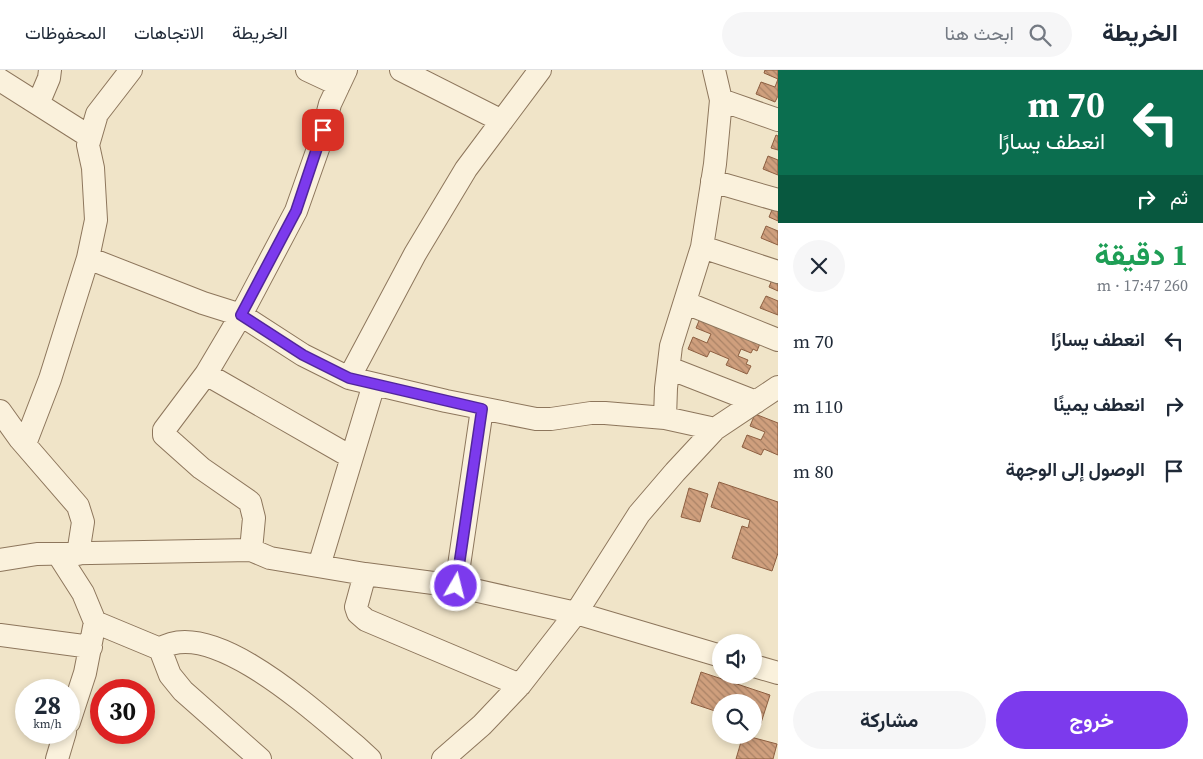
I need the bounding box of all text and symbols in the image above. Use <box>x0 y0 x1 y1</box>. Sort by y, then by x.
search box <box>722 12 1072 57</box>
text: الخريطة <box>1102 16 1178 49</box>
text: المحفوظات <box>25 20 106 45</box>
text: الاتجاهات <box>134 20 204 45</box>
text: الخريطة <box>232 20 288 45</box>
text: ابحث هنا <box>944 20 1014 46</box>
icon: search <box>1026 21 1054 49</box>
text: 70 m <box>1028 81 1105 129</box>
icon: left <box>1123 90 1188 155</box>
pin <box>302 109 344 151</box>
icon: arrive <box>309 116 337 144</box>
text: انعطف يسارًا <box>998 126 1105 156</box>
text: ثم <box>1170 184 1188 210</box>
icon: right <box>1132 185 1160 213</box>
text: 1 دقيقة <box>1095 234 1188 275</box>
button: close <box>793 240 845 292</box>
text: 260 m · 17:47 <box>1097 274 1188 296</box>
text: انعطف يسارًا <box>1051 326 1145 352</box>
icon: left <box>1160 327 1188 355</box>
text: 70 m <box>793 328 834 354</box>
text: انعطف يمينًا <box>1053 391 1145 417</box>
icon: right <box>1160 392 1188 420</box>
text: 110 m <box>793 393 843 419</box>
text: الوصول إلى الوجهة <box>1006 456 1145 482</box>
icon: arrive <box>1160 457 1188 485</box>
text: 80 m <box>793 458 834 484</box>
position arrow <box>429 559 481 611</box>
map controls <box>712 634 762 744</box>
button: sound <box>712 634 762 684</box>
speed limit sign: 30 <box>90 679 155 744</box>
text: 28 <box>34 688 61 722</box>
button: مشاركة <box>793 691 986 749</box>
button: خروج <box>996 691 1188 749</box>
button: search <box>712 694 762 744</box>
text: km/h <box>33 716 62 732</box>

